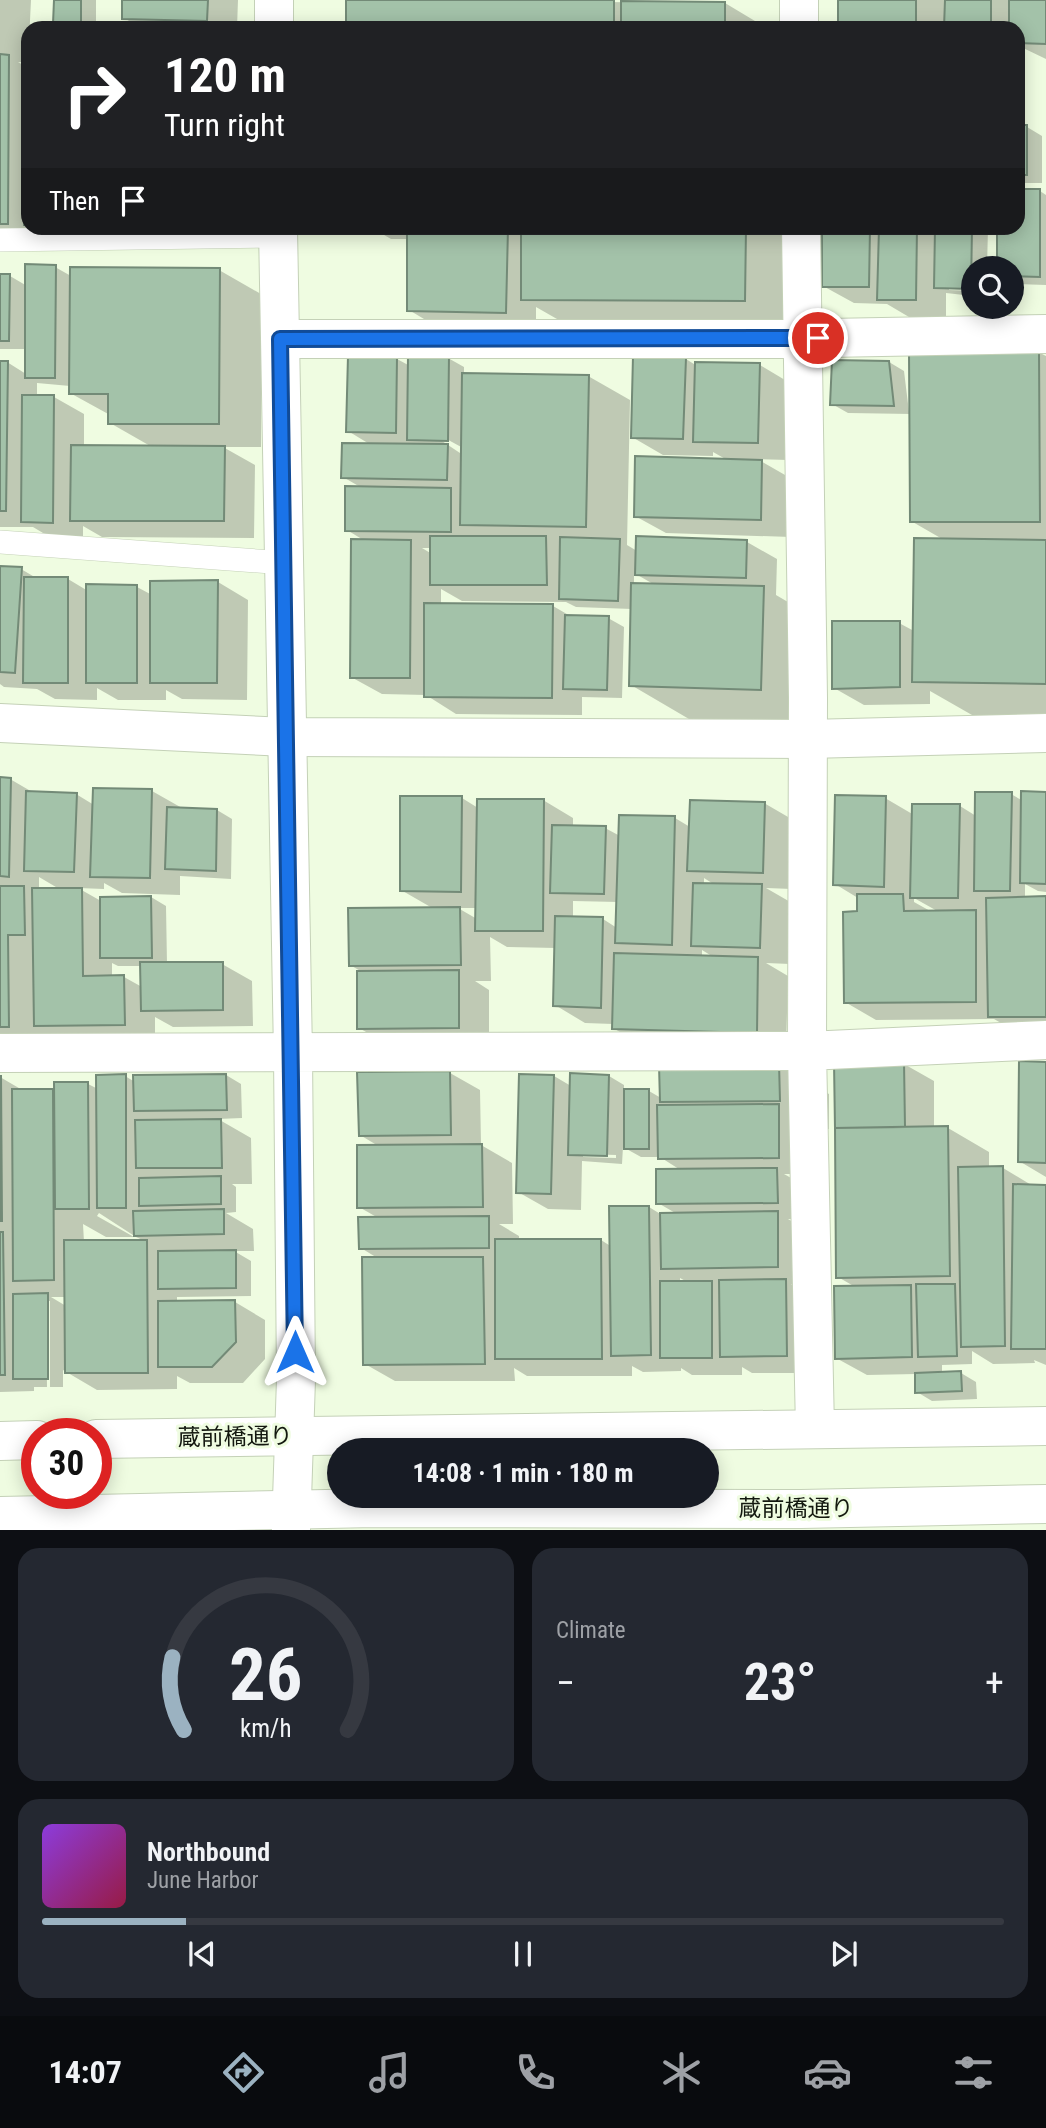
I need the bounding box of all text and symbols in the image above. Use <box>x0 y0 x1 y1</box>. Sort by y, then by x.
text: 120 m <box>164 47 286 104</box>
icon: right <box>49 49 140 140</box>
text: Turn right <box>164 106 285 144</box>
icon: arrive <box>114 182 152 220</box>
text: Then <box>49 186 100 216</box>
map controls <box>961 256 1024 319</box>
button: search <box>961 256 1024 319</box>
pin <box>788 308 848 368</box>
icon: arrive <box>799 319 837 357</box>
position arrow <box>258 1315 332 1389</box>
speed limit sign: 30 <box>21 1418 112 1509</box>
street label: 蔵前橋通り <box>177 1422 293 1452</box>
text: 14:08 · 1 min · 180 m <box>413 1458 633 1488</box>
street label: 蔵前橋通り <box>739 1495 854 1522</box>
text: Climate <box>556 1617 626 1644</box>
text: 26 <box>229 1633 303 1719</box>
text: 23° <box>744 1652 816 1713</box>
text: − <box>556 1661 575 1705</box>
text: + <box>985 1661 1004 1705</box>
text: km/h <box>240 1714 292 1743</box>
text: Northbound <box>147 1837 270 1867</box>
text: June Harbor <box>147 1867 259 1894</box>
icon: previous <box>183 1935 221 1973</box>
icon: pause <box>504 1935 542 1973</box>
icon: next <box>825 1935 863 1973</box>
icon: directions <box>219 2048 268 2097</box>
icon: music <box>365 2048 414 2097</box>
icon: phone <box>511 2048 560 2097</box>
icon: climate <box>657 2048 706 2097</box>
icon: car <box>803 2048 852 2097</box>
icon: filters <box>949 2048 998 2097</box>
text: 14:07 <box>48 2053 122 2091</box>

